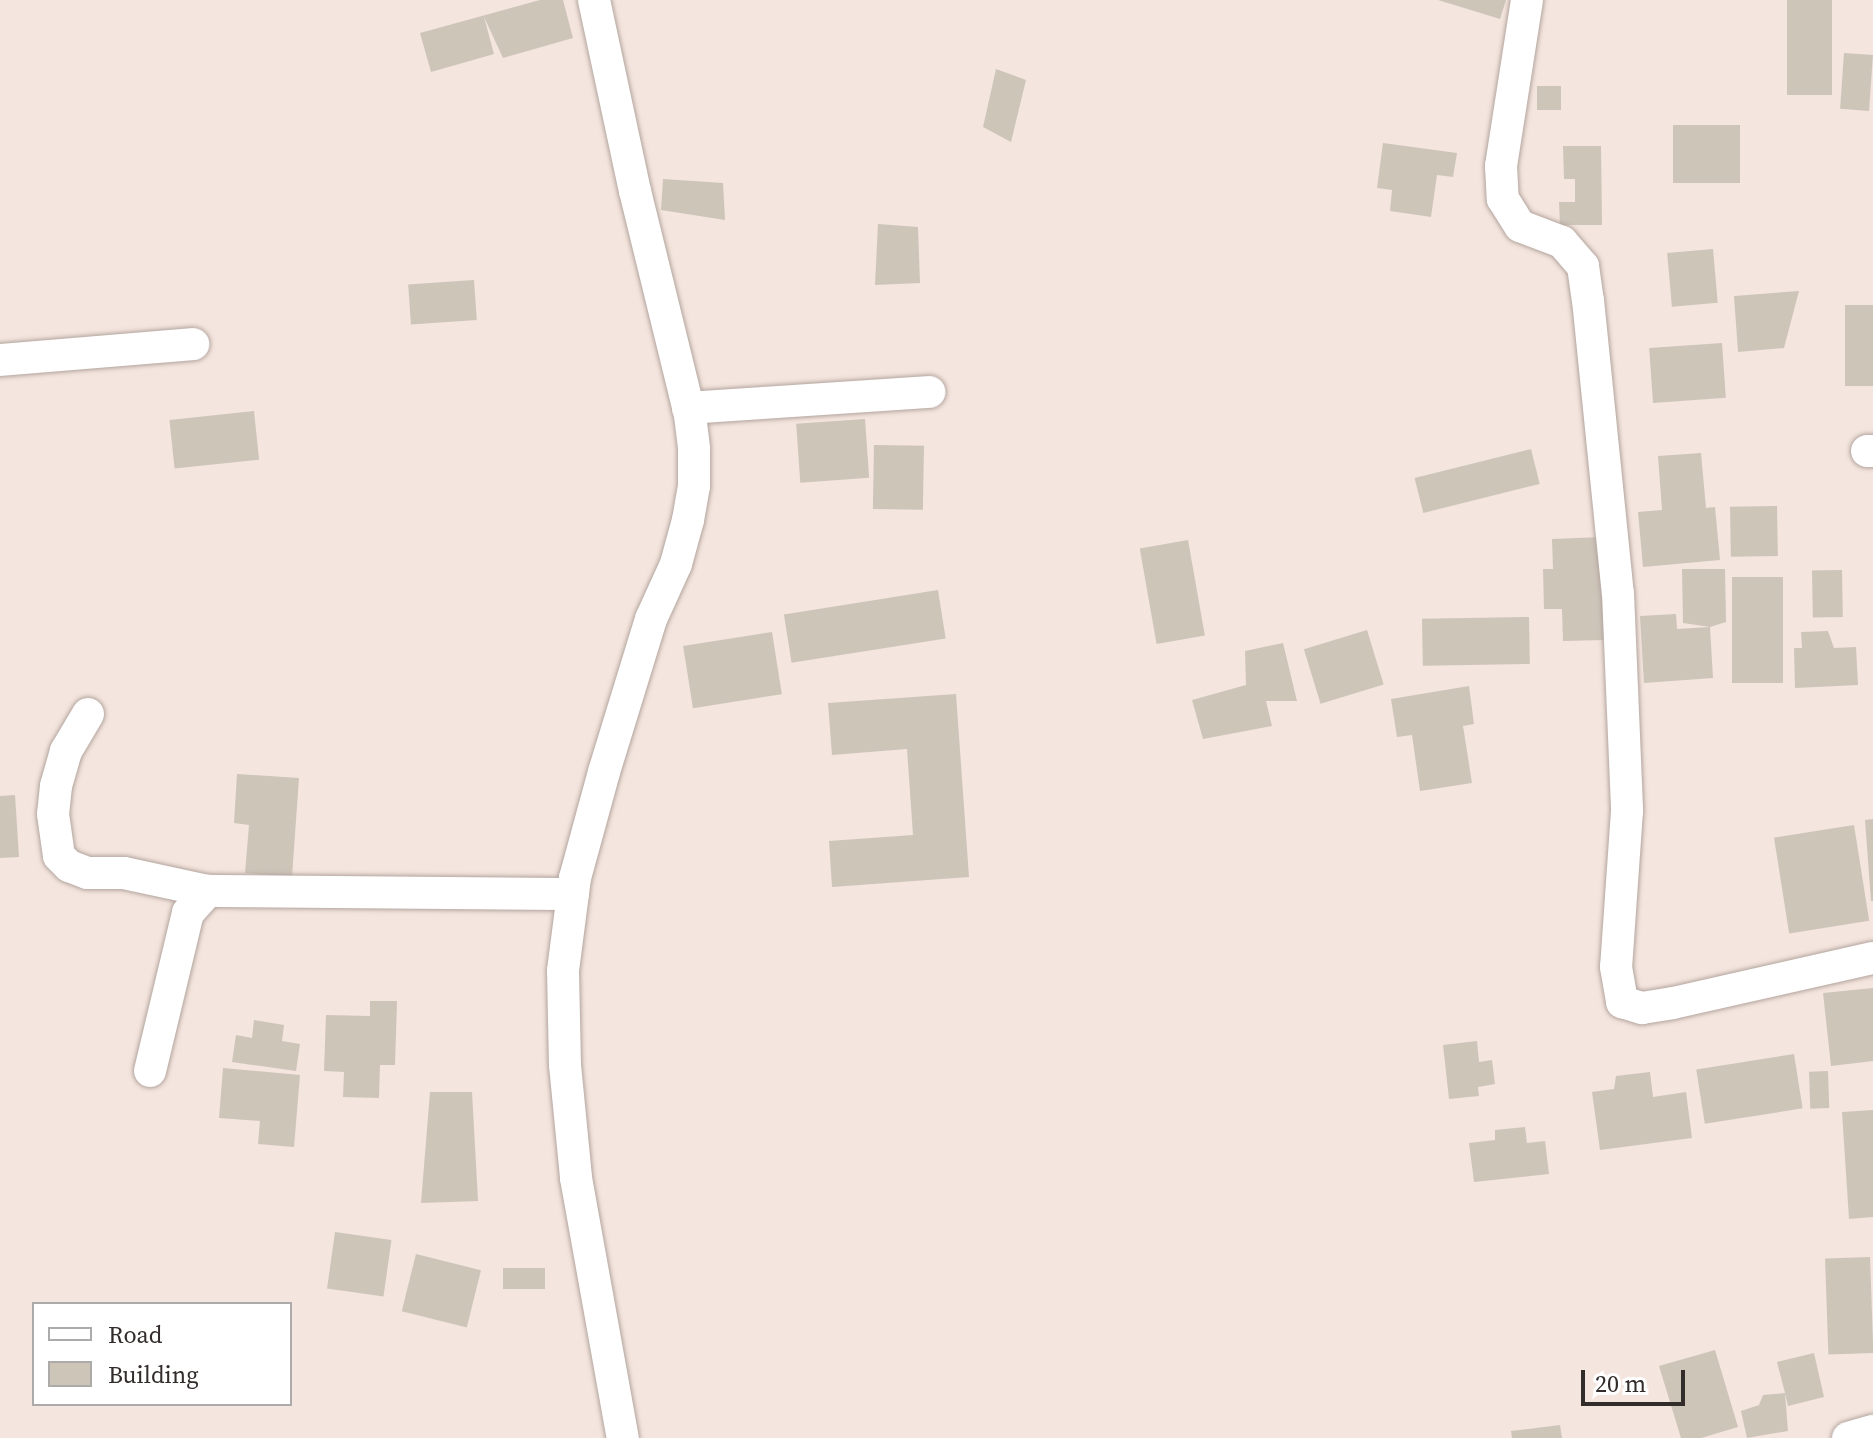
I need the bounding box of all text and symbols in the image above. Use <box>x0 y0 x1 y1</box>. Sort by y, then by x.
legend <box>32 1302 292 1406</box>
text: Road <box>108 1318 162 1351</box>
scale bar <box>1585 1354 1689 1404</box>
text: Building <box>108 1358 199 1391</box>
text: 20 m <box>1595 1367 1646 1400</box>

